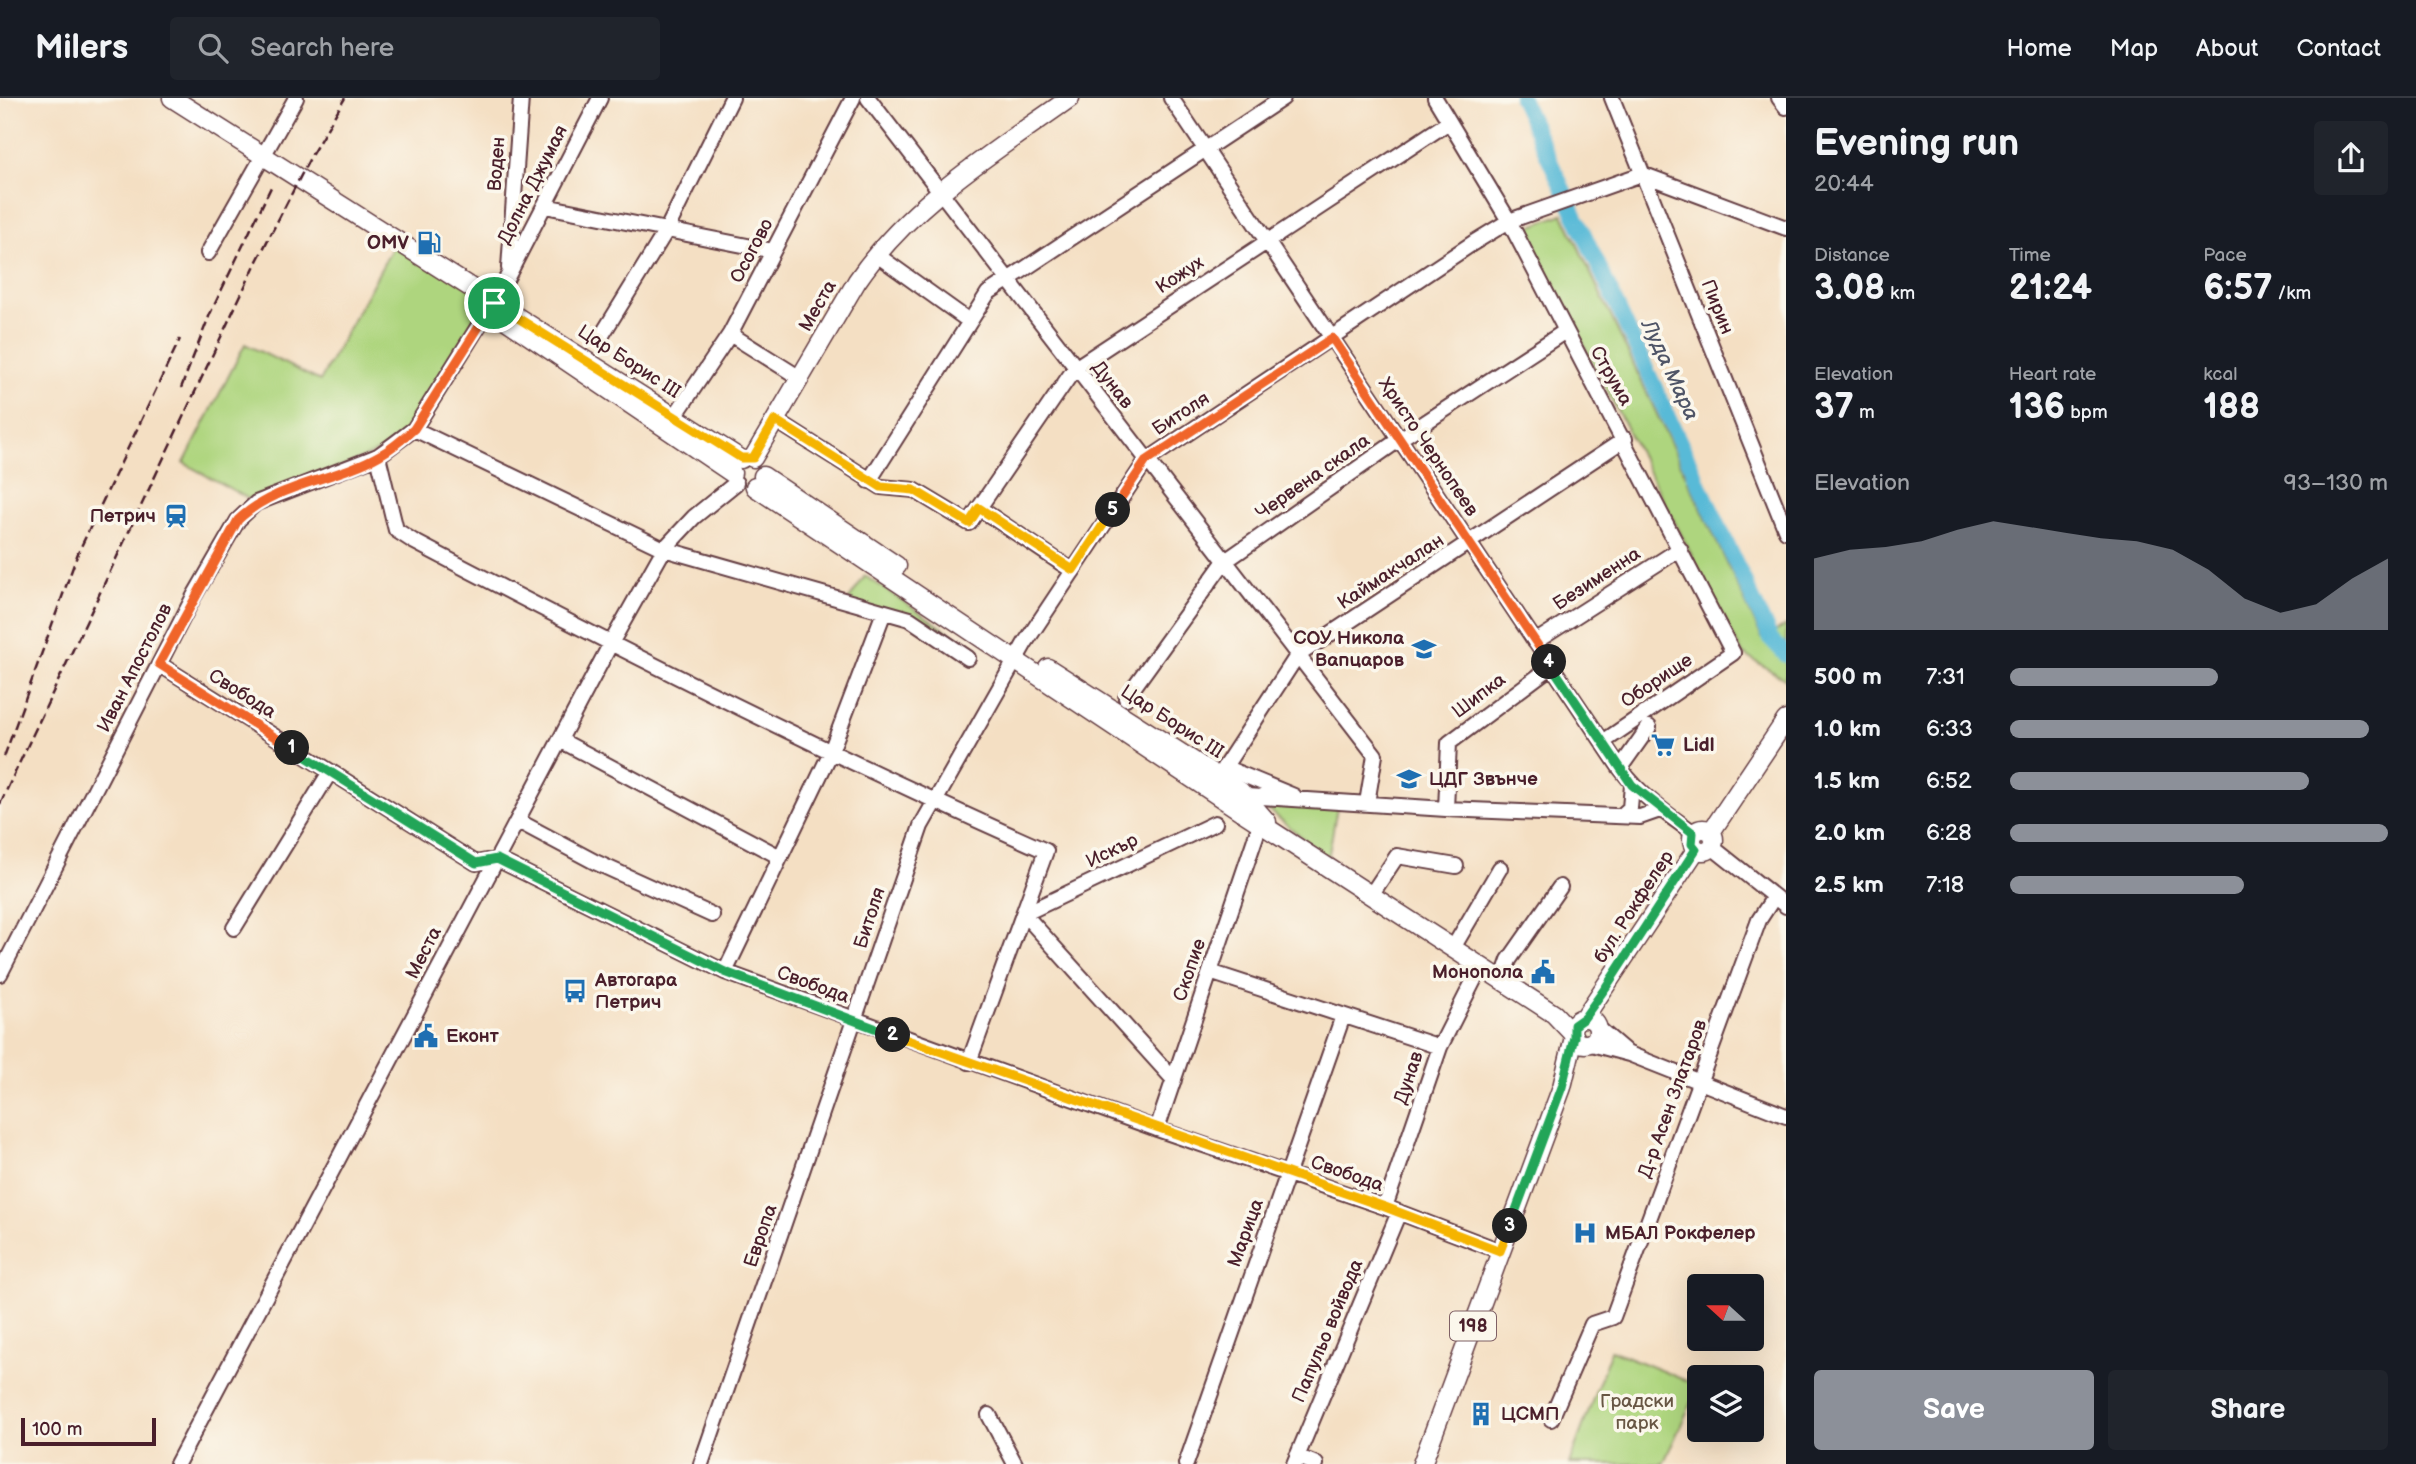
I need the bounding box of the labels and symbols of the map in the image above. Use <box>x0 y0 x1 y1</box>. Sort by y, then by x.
street label: Долна Джумая <box>493 121 573 249</box>
street label: Воден <box>484 136 510 192</box>
street label: Осогово <box>725 215 779 287</box>
fuel station icon: OMV <box>415 229 443 257</box>
place label: OMV <box>367 232 409 255</box>
street label: Кожух <box>1152 251 1209 299</box>
pin <box>464 273 524 333</box>
street label: Места <box>794 276 842 336</box>
street label: Пирин <box>1696 276 1738 338</box>
water label: Луда Мара <box>1635 314 1704 424</box>
street label: Цар Борис III <box>573 320 685 404</box>
street label: Струма <box>1585 342 1637 410</box>
street label: Дунав <box>1086 357 1138 413</box>
street label: Христо Чернопеев <box>1373 373 1483 521</box>
street label: Битоля <box>1148 387 1214 441</box>
street label: Червена скала <box>1252 429 1374 525</box>
pin: 5 <box>1096 492 1130 528</box>
station icon: Петрич <box>162 502 190 530</box>
place label: Петрич <box>90 505 156 528</box>
street label: Каймакчалан <box>1334 529 1448 615</box>
street label: Безименна <box>1549 542 1645 616</box>
street label: Иван Апостолов <box>93 600 177 736</box>
place label: СОУ Никола Вапцаров <box>1293 627 1405 672</box>
school or university icon: СОУ Никола Вапцаров <box>1410 635 1438 663</box>
pin: 4 <box>1532 644 1566 680</box>
street label: Оборище <box>1617 648 1698 713</box>
street label: Свобода <box>204 664 280 724</box>
street label: Шипка <box>1448 668 1510 724</box>
street label: Цар Борис III <box>1116 680 1228 764</box>
pin: 1 <box>274 730 310 766</box>
supermarket icon: Lidl <box>1649 731 1677 759</box>
place label: Lidl <box>1683 734 1714 757</box>
school or university icon: ЦДГ Звънче <box>1395 765 1423 793</box>
place label: ЦДГ Звънче <box>1429 768 1538 791</box>
street label: Искър <box>1082 829 1142 873</box>
street label: бул. Рокфелер <box>1589 846 1679 967</box>
street label: Битоля <box>849 884 891 952</box>
street label: Места <box>401 923 447 983</box>
street label: Скопие <box>1169 935 1212 1004</box>
public building icon: Монопола <box>1529 958 1557 986</box>
street label: Свобода <box>774 961 852 1009</box>
place label: Монопола <box>1432 961 1524 984</box>
place label: Автогара Петрич <box>594 969 678 1014</box>
bus stop icon: Автогара Петрич <box>561 977 589 1005</box>
street label: Д-р Асен Златаров <box>1634 1017 1712 1181</box>
pin: 2 <box>876 1018 910 1052</box>
public building icon: Еконт <box>412 1022 440 1050</box>
place label: Еконт <box>446 1025 499 1048</box>
street label: Дунав <box>1389 1049 1429 1107</box>
street label: Свобода <box>1308 1151 1386 1197</box>
street label: Марица <box>1223 1196 1269 1270</box>
street label: Европа <box>740 1201 782 1271</box>
pin: 3 <box>1492 1208 1528 1244</box>
hospital icon: МБАЛ Рокфелер <box>1571 1219 1599 1247</box>
place label: МБАЛ Рокфелер <box>1605 1222 1756 1245</box>
street label: Папульо войвода <box>1287 1256 1369 1406</box>
north arrow <box>1687 1274 1764 1351</box>
road number: 198 <box>1450 1311 1496 1340</box>
park label: Градски парк <box>1600 1390 1674 1435</box>
building icon: ЦСМП <box>1467 1400 1495 1428</box>
place label: ЦСМП <box>1501 1403 1559 1426</box>
scale bar <box>21 1415 156 1447</box>

